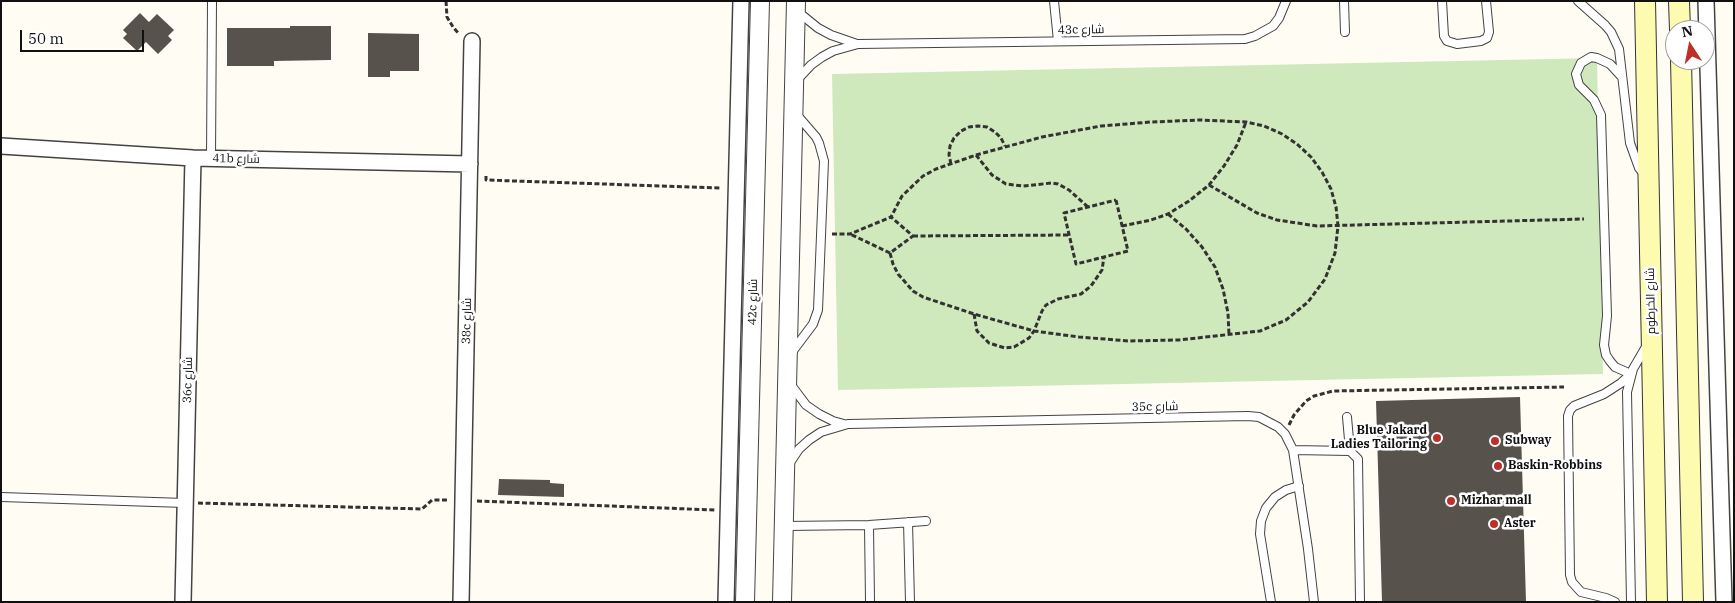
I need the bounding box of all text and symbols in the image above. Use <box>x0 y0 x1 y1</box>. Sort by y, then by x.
scale bar <box>22 20 146 52</box>
north arrow <box>1665 20 1715 70</box>
text: N <box>1680 21 1694 41</box>
street label: 43c شارع <box>1058 22 1104 38</box>
text: 50 m <box>28 29 64 48</box>
street label: 41b شارع <box>212 151 260 167</box>
street label: شارع الخرطوم <box>1643 268 1659 334</box>
street label: 42c شارع <box>745 279 761 325</box>
street label: 38c شارع <box>459 298 475 344</box>
street label: 36c شارع <box>180 357 196 403</box>
street label: 35c شارع <box>1132 399 1178 415</box>
place label: Blue Jakard Ladies Tailoring <box>1331 424 1427 452</box>
marker: Blue Jakard Ladies Tailoring <box>1431 432 1443 444</box>
place label: Subway <box>1505 434 1551 448</box>
marker: Subway <box>1489 435 1501 447</box>
place label: Baskin-Robbins <box>1508 459 1602 473</box>
marker: Baskin-Robbins <box>1492 460 1504 472</box>
place label: Mizhar mall <box>1461 494 1532 508</box>
marker: Mizhar mall <box>1445 495 1457 507</box>
place label: Aster <box>1504 517 1536 531</box>
marker: Aster <box>1488 518 1500 530</box>

